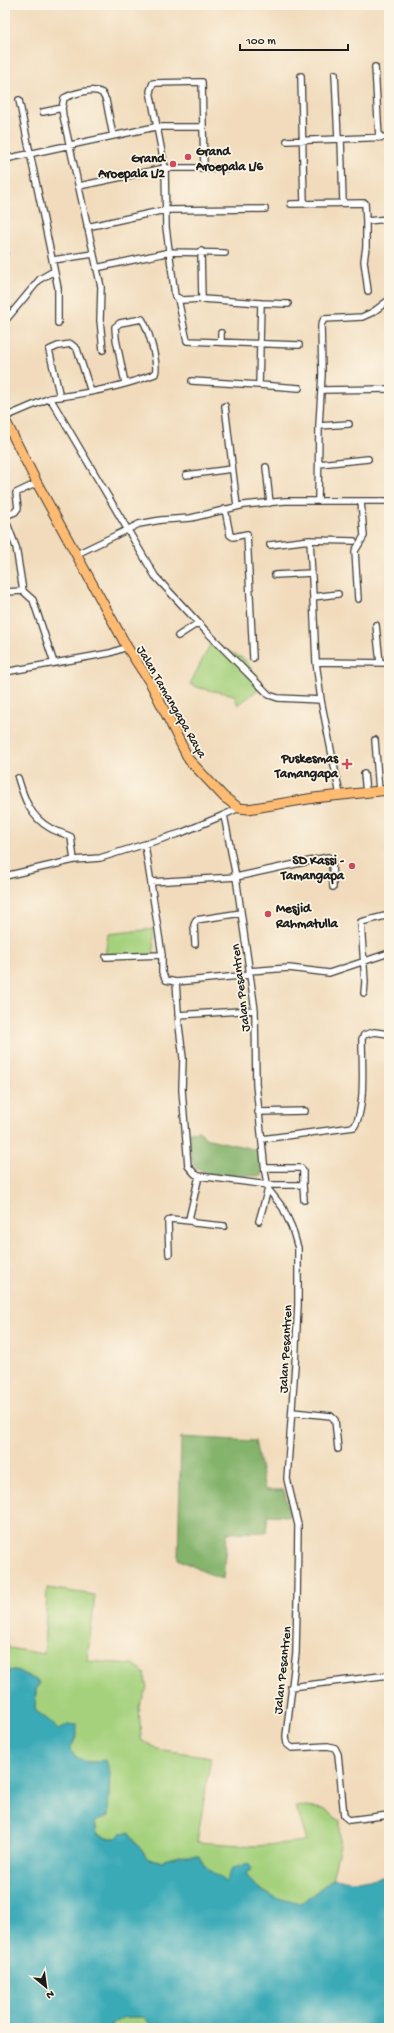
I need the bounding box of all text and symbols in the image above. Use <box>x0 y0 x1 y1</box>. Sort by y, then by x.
scale bar <box>240 26 348 52</box>
text: 100 m <box>245 35 276 49</box>
place label: Grand Aroepala L/6 <box>195 145 263 176</box>
place label: Grand Aroepala L/2 <box>97 152 166 183</box>
marker: Grand Aroepala L/6 <box>183 152 193 162</box>
marker: Grand Aroepala L/2 <box>168 159 178 169</box>
street label: Jalan Tamangapa Raya <box>133 643 210 762</box>
place label: Puskesmas Tamangapa <box>274 752 339 783</box>
marker: Puskesmas Tamangapa <box>341 758 353 770</box>
place label: SD Kassi - Tamangapa <box>280 854 345 885</box>
marker: SD Kassi - Tamangapa <box>347 861 357 871</box>
place label: Mesjid Rahmatulla <box>275 902 339 932</box>
marker: Mesjid Rahmatulla <box>263 909 273 919</box>
street label: Jalan Pesantren <box>229 942 254 1032</box>
street label: Jalan Pesantren <box>277 1304 296 1394</box>
street label: Jalan Pesantren <box>271 1625 296 1715</box>
north arrow <box>26 1967 66 2007</box>
text: N <box>44 1987 56 2001</box>

